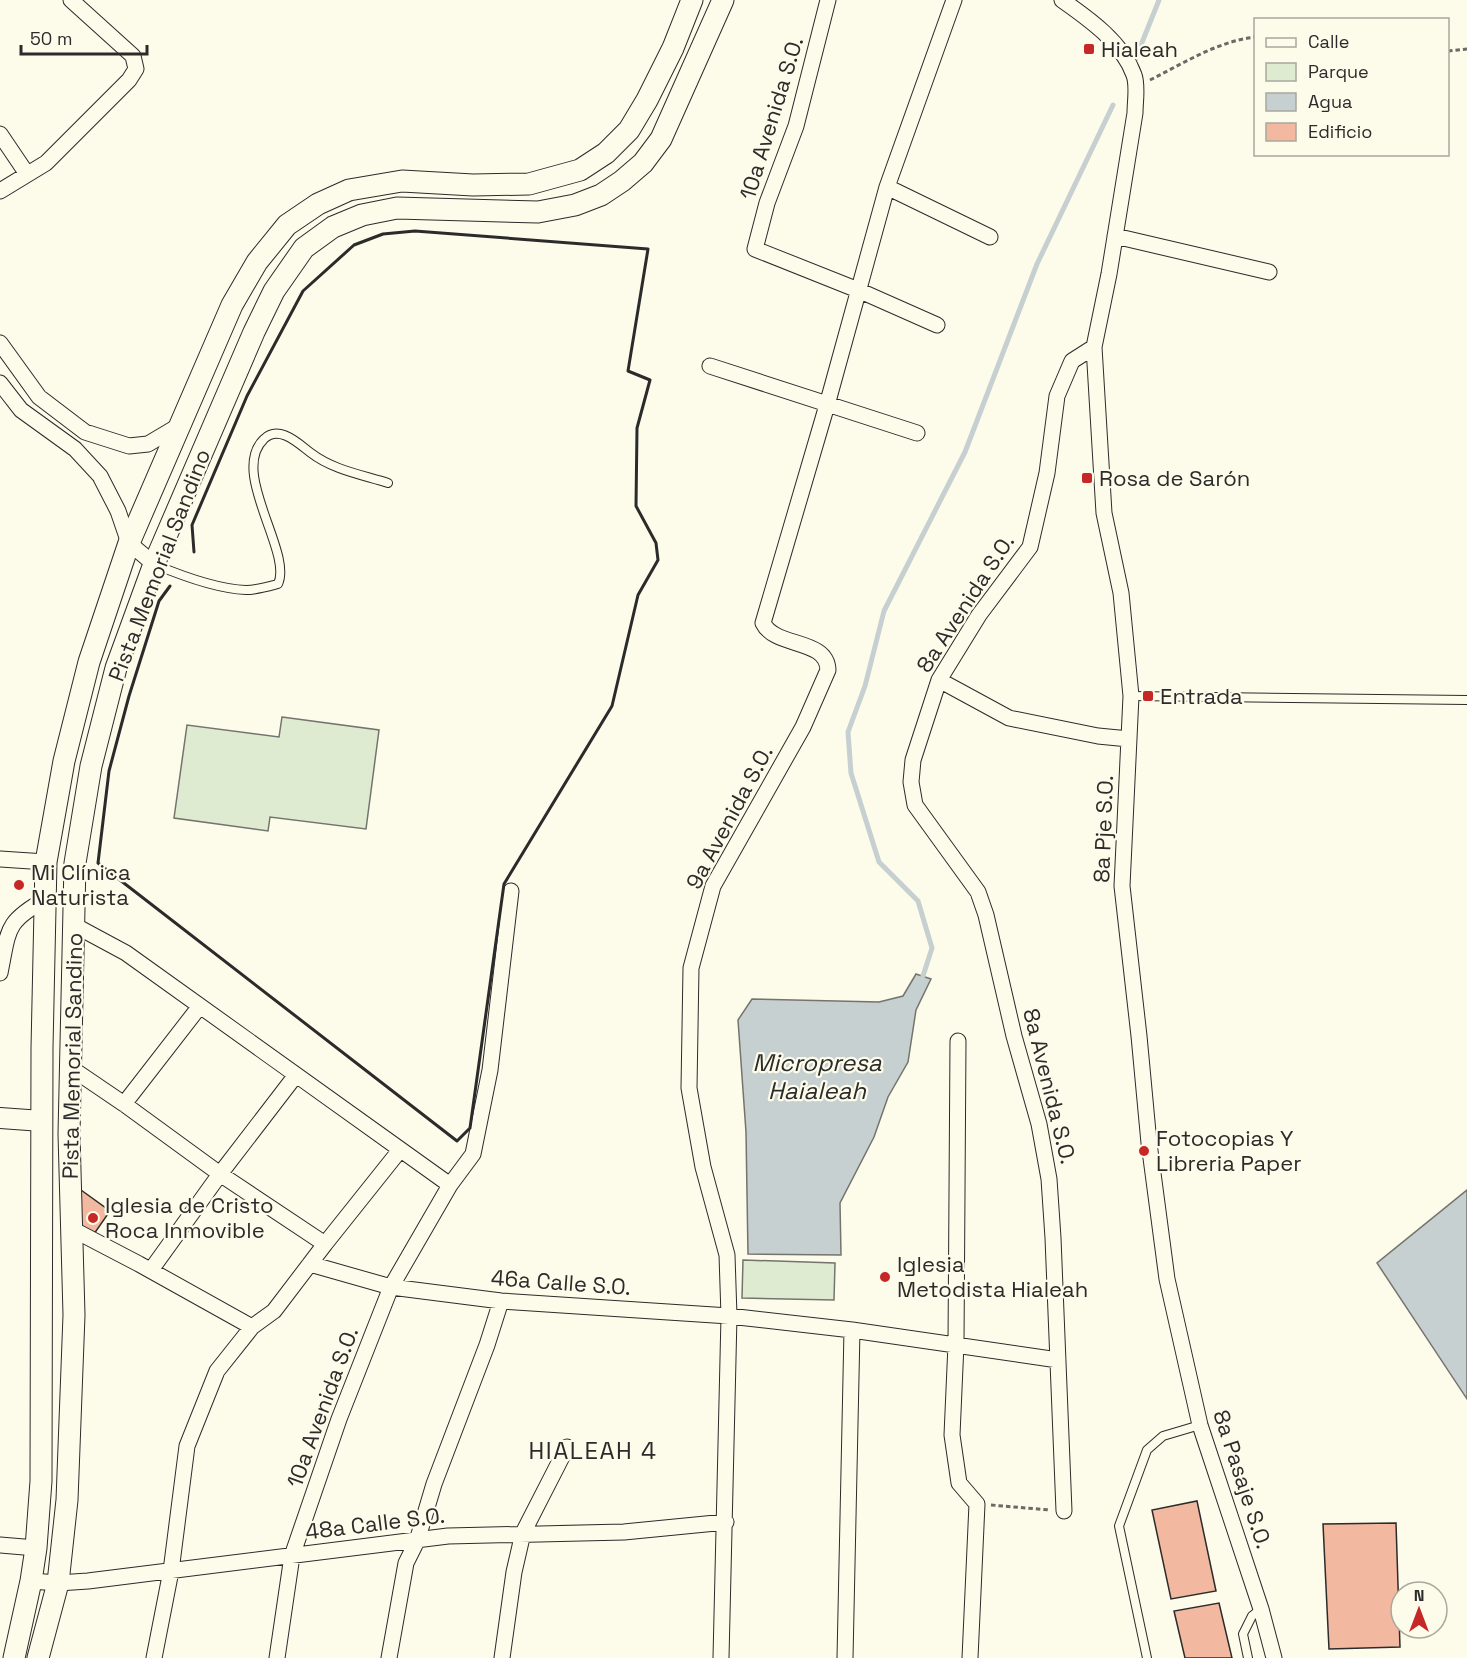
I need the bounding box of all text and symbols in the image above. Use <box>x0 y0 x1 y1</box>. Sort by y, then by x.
scale bar <box>21 18 147 56</box>
legend <box>1254 18 1449 156</box>
text: 50 m <box>30 27 72 50</box>
text: Calle <box>1308 30 1349 53</box>
street label: 10a Avenida S.O. <box>733 33 809 203</box>
place label: Hialeah <box>1101 35 1178 63</box>
marker: Hialeah <box>1082 42 1096 56</box>
text: Parque <box>1308 60 1369 83</box>
text: Agua <box>1308 90 1352 113</box>
text: Edificio <box>1308 120 1372 143</box>
street label: Pista Memorial Sandino <box>102 445 216 685</box>
place label: Rosa de Sarón <box>1099 464 1250 492</box>
marker: Rosa de Sarón <box>1080 471 1094 485</box>
street label: 8a Avenida S.O. <box>910 529 1020 677</box>
place label: Entrada <box>1160 682 1243 710</box>
marker: Entrada <box>1141 689 1155 703</box>
street label: 9a Avenida S.O. <box>679 740 779 894</box>
street label: 8a Pje S.O. <box>1087 775 1119 883</box>
place label: Mi Clínica Naturista <box>31 858 131 911</box>
marker: Mi Clínica Naturista <box>12 878 26 892</box>
street label: Pista Memorial Sandino <box>56 933 88 1179</box>
street label: 8a Avenida S.O. <box>1017 1005 1083 1167</box>
water label: Micropresa Haialeah <box>752 1047 882 1106</box>
place label: Fotocopias Y Libreria Paper <box>1156 1124 1302 1177</box>
marker: Fotocopias Y Libreria Paper <box>1137 1144 1151 1158</box>
place label: Iglesia de Cristo Roca Inmovible <box>105 1191 274 1244</box>
marker: Iglesia de Cristo Roca Inmovible <box>86 1211 100 1225</box>
place label: Iglesia Metodista Hialeah <box>897 1250 1088 1303</box>
street label: 46a Calle S.O. <box>490 1263 632 1301</box>
marker: Iglesia Metodista Hialeah <box>878 1270 892 1284</box>
street label: 10a Avenida S.O. <box>280 1323 364 1491</box>
street label: 8a Pasaje S.O. <box>1207 1406 1279 1552</box>
district label: HIALEAH 4 <box>529 1435 657 1466</box>
street label: 48a Calle S.O. <box>304 1501 446 1545</box>
north arrow <box>1389 1580 1449 1640</box>
text: N <box>1414 1585 1424 1606</box>

